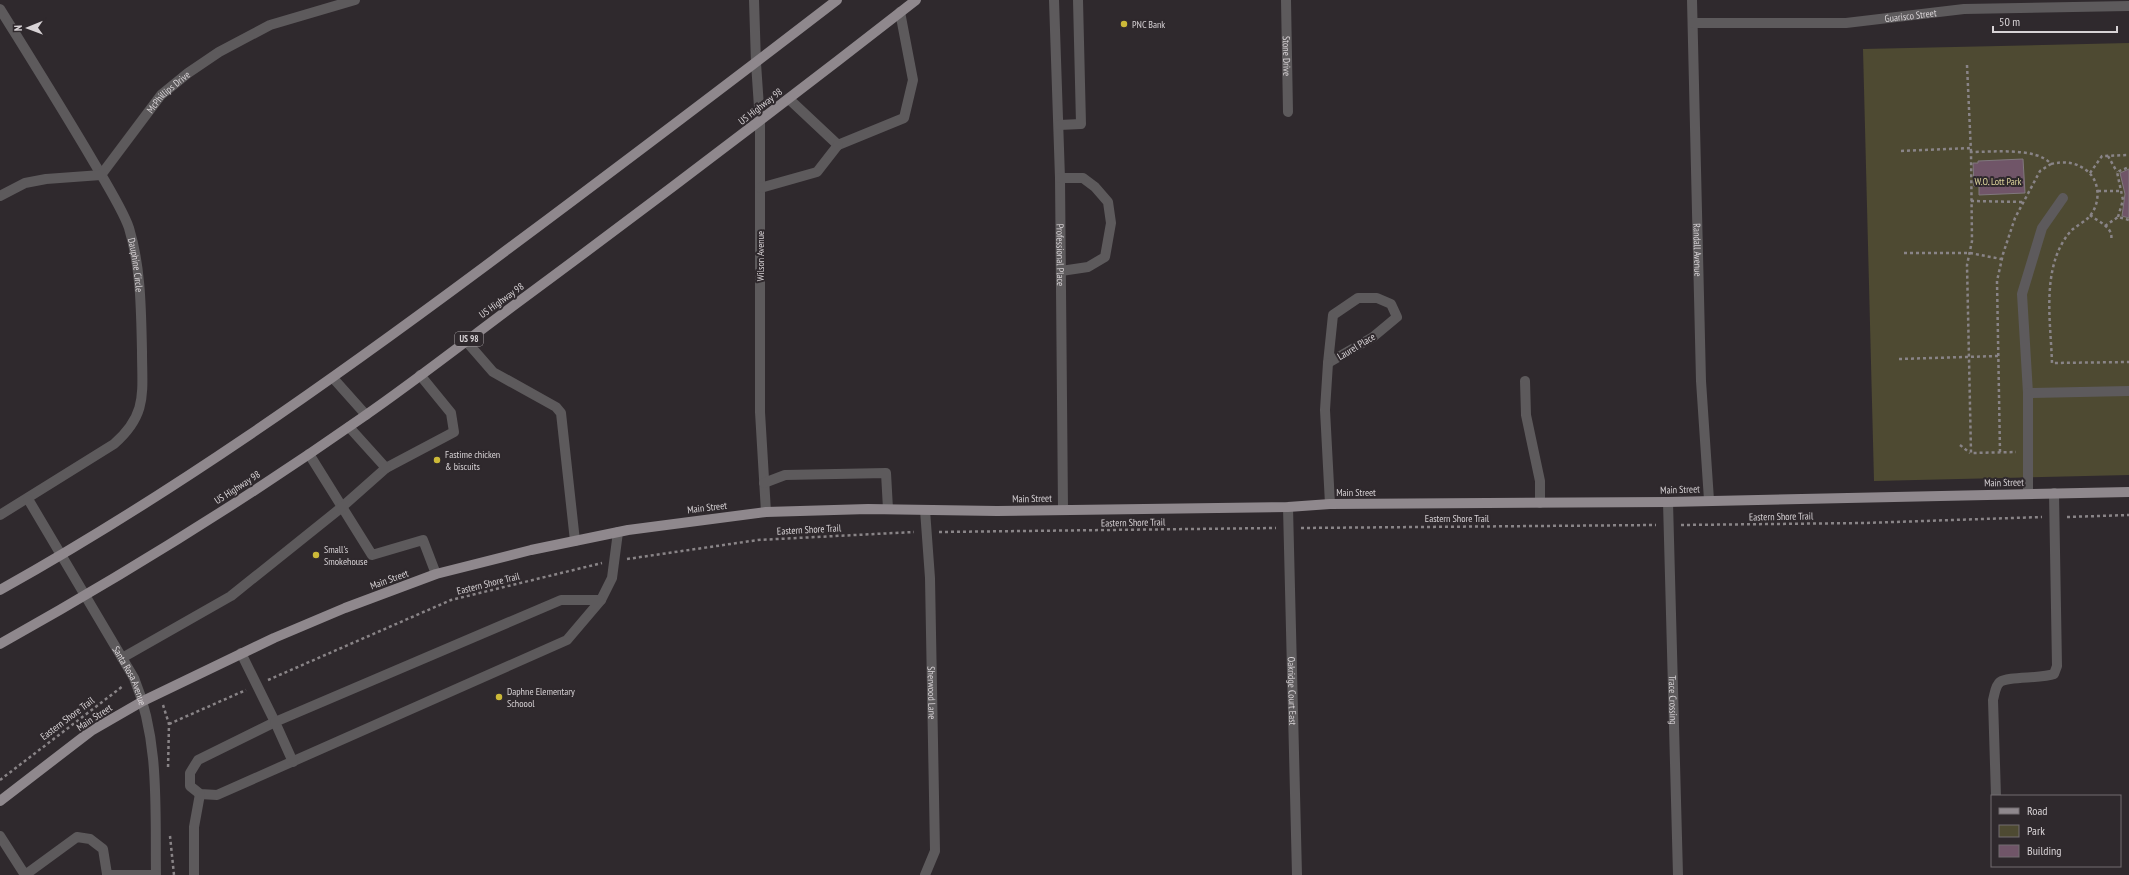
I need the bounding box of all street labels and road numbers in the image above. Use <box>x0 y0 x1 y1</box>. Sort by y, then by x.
street label: Guarisco Street <box>1884 6 1938 25</box>
street label: Stone Drive <box>1280 36 1293 76</box>
street label: McPhillips Drive <box>144 68 193 116</box>
street label: US Highway 98 <box>736 85 785 128</box>
street label: Randall Avenue <box>1690 223 1705 277</box>
street label: Professional Place <box>1053 224 1067 286</box>
street label: Wilson Avenue <box>754 231 767 281</box>
street label: Dauphine Circle <box>125 237 146 293</box>
street label: US Highway 98 <box>476 280 526 321</box>
street label: Laurel Place <box>1335 330 1378 363</box>
road number: US 98 <box>455 332 483 346</box>
street label: US Highway 98 <box>212 468 263 507</box>
street label: Main Street <box>1984 476 2024 489</box>
street label: Main Street <box>1660 482 1700 497</box>
street label: Main Street <box>1336 486 1376 499</box>
street label: Main Street <box>1012 492 1052 505</box>
street label: Main Street <box>687 499 728 516</box>
street label: Eastern Shore Trail <box>1749 509 1814 524</box>
street label: Eastern Shore Trail <box>1425 512 1490 525</box>
street label: Eastern Shore Trail <box>1101 515 1166 530</box>
street label: Eastern Shore Trail <box>777 521 842 538</box>
street label: Main Street <box>368 566 410 592</box>
street label: Eastern Shore Trail <box>455 569 522 598</box>
street label: Santa Rosa Avenue <box>109 644 149 707</box>
street label: Oakridge Court East <box>1285 657 1299 726</box>
street label: Sherwood Lane <box>925 666 939 719</box>
street label: Trace Crossing <box>1666 675 1680 725</box>
street label: Eastern Shore Trail <box>38 693 97 743</box>
street label: Main Street <box>74 701 115 734</box>

